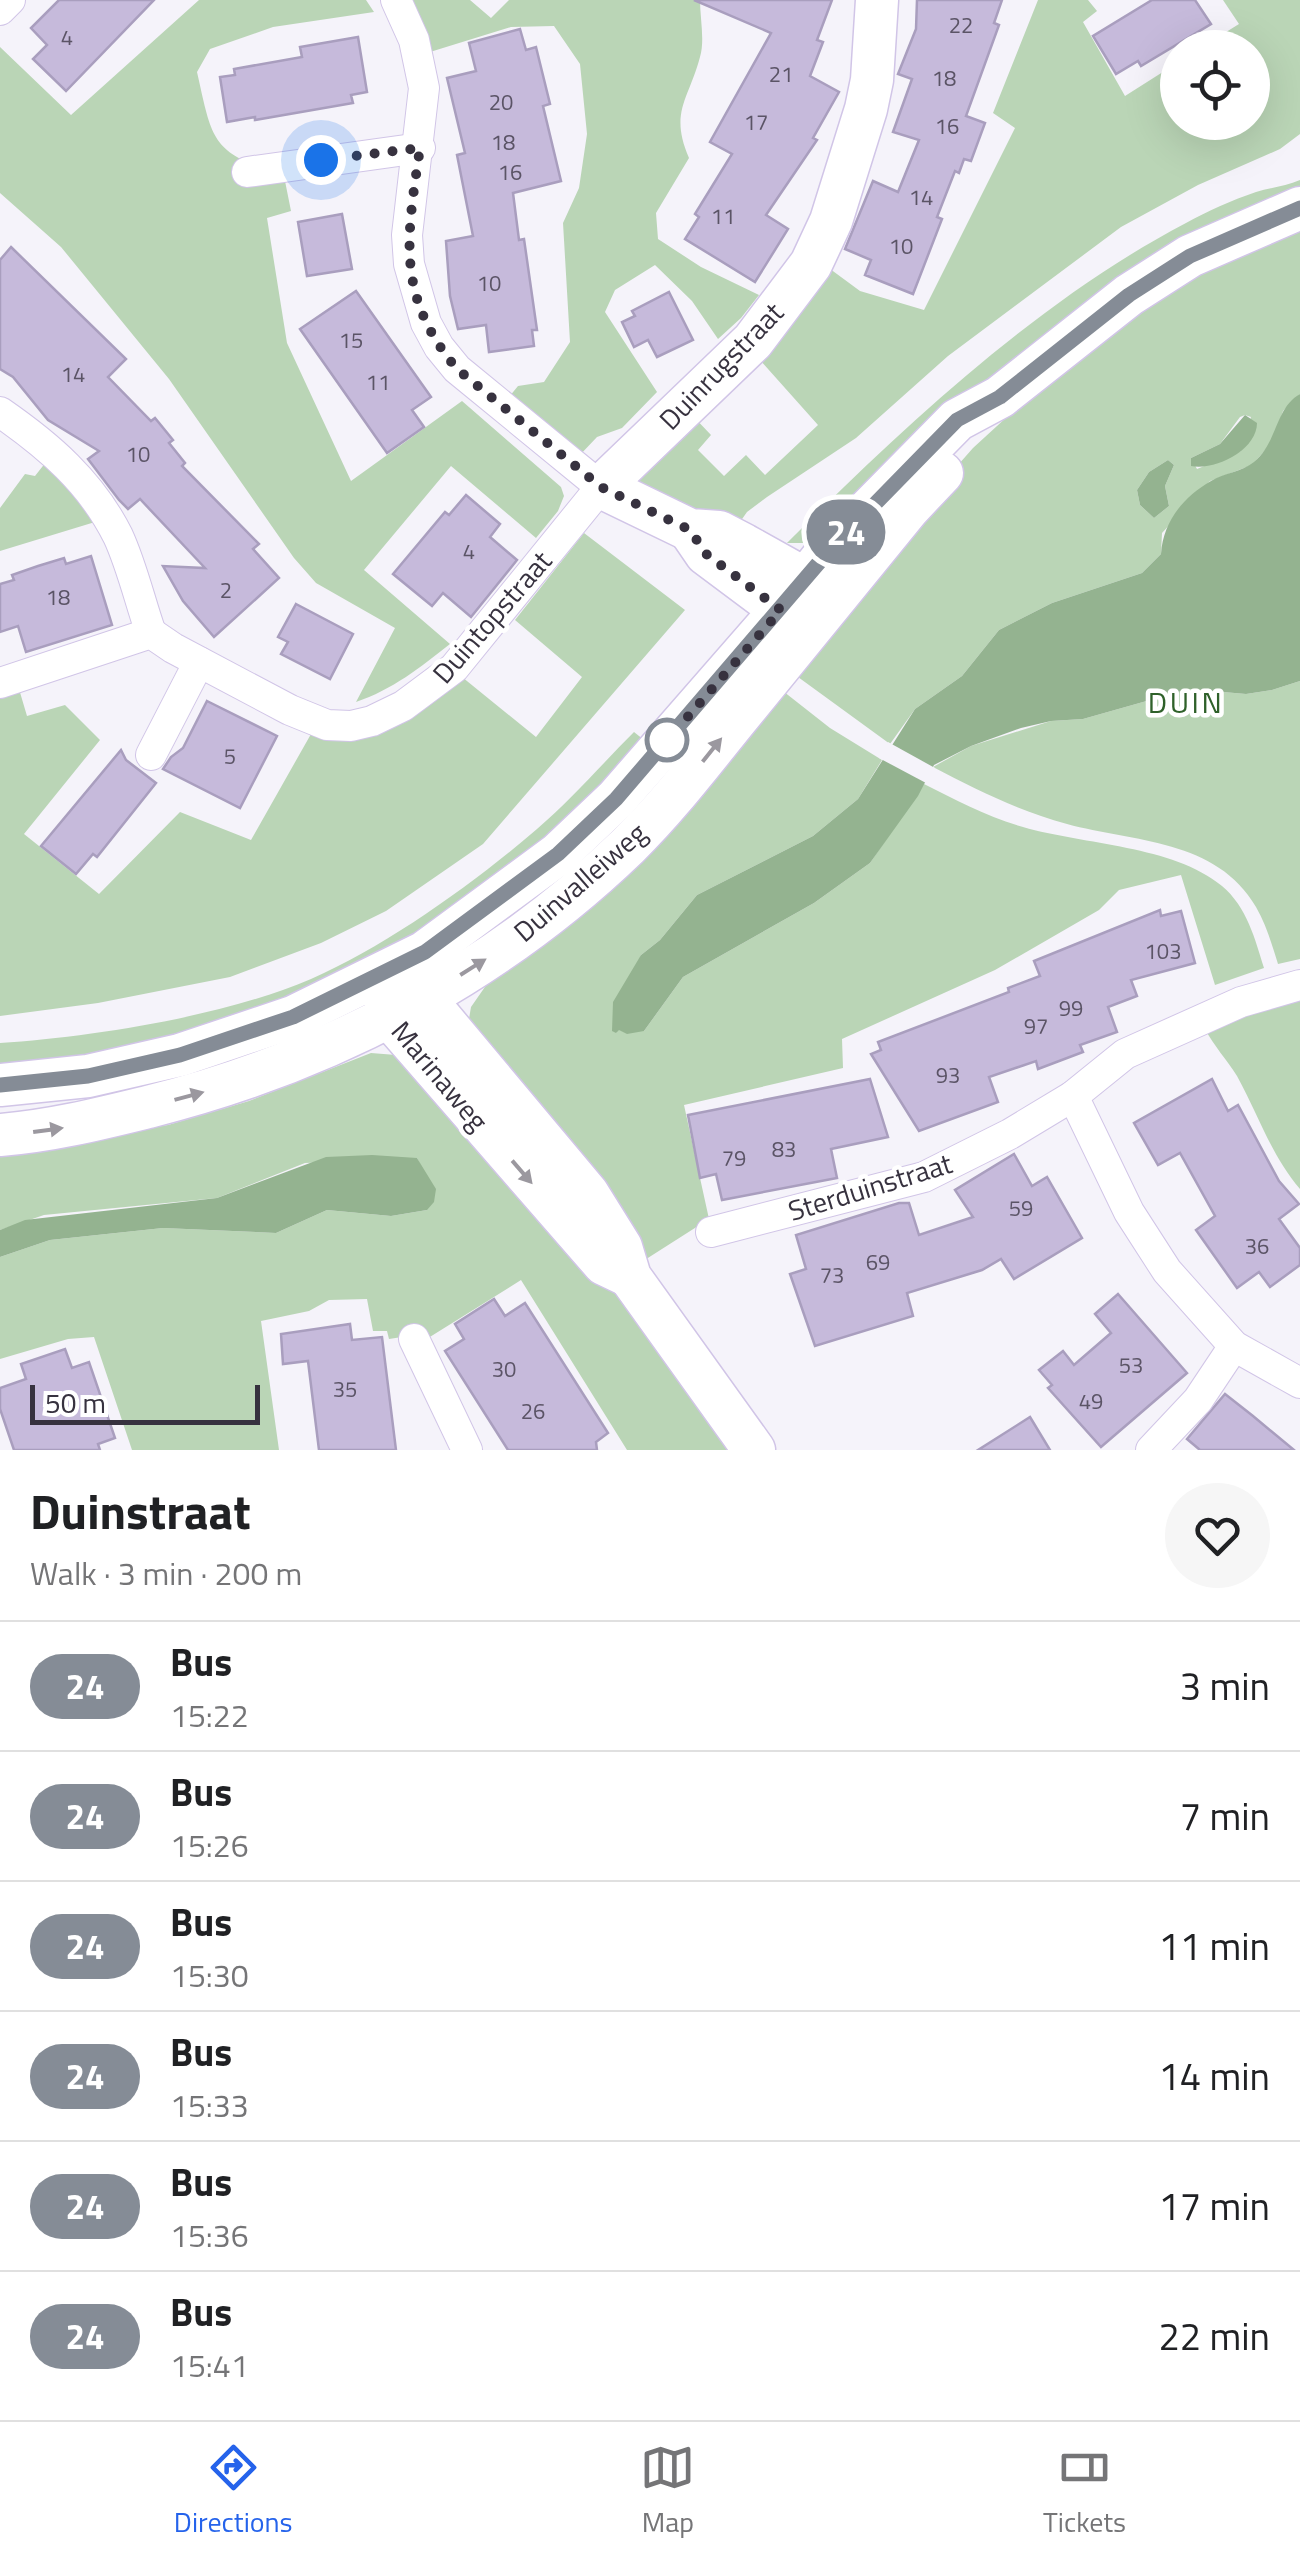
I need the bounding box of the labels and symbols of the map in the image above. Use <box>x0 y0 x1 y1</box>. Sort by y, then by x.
house number: 22 <box>949 8 973 42</box>
house number: 4 <box>61 20 73 54</box>
house number: 21 <box>769 57 793 91</box>
house number: 18 <box>932 61 956 95</box>
house number: 20 <box>489 85 513 119</box>
house number: 17 <box>744 105 768 139</box>
house number: 16 <box>935 109 959 143</box>
house number: 18 <box>491 125 515 159</box>
your location <box>296 135 346 185</box>
house number: 16 <box>498 155 522 189</box>
house number: 14 <box>909 180 933 214</box>
house number: 11 <box>711 199 735 233</box>
house number: 10 <box>889 229 913 263</box>
house number: 10 <box>477 266 501 300</box>
street label: Duinrugstraat <box>648 292 793 439</box>
house number: 15 <box>339 323 363 357</box>
house number: 14 <box>61 357 85 391</box>
house number: 11 <box>366 365 390 399</box>
house number: 10 <box>126 437 150 471</box>
line badge: 24 <box>801 500 891 564</box>
house number: 4 <box>463 534 475 568</box>
street label: Duintopstraat <box>422 541 562 693</box>
house number: 2 <box>220 573 232 607</box>
house number: 18 <box>46 580 70 614</box>
district label: DUIN <box>1148 679 1224 725</box>
unlabelled marker <box>646 719 688 761</box>
one-way arrow <box>701 737 722 762</box>
house number: 5 <box>224 739 236 773</box>
street label: Duinvalleiweg <box>504 812 656 952</box>
house number: 103 <box>1145 934 1181 968</box>
one-way arrow <box>459 959 487 977</box>
house number: 99 <box>1059 991 1083 1025</box>
house number: 97 <box>1024 1009 1048 1043</box>
street label: Marinaweg <box>381 1011 499 1140</box>
house number: 93 <box>936 1058 960 1092</box>
one-way arrow <box>174 1088 205 1104</box>
one-way arrow <box>32 1122 64 1138</box>
house number: 83 <box>772 1132 796 1166</box>
house number: 79 <box>722 1141 746 1175</box>
street label: Sterduinstraat <box>783 1141 957 1232</box>
one-way arrow <box>511 1159 533 1184</box>
house number: 59 <box>1009 1191 1033 1225</box>
house number: 36 <box>1245 1229 1269 1263</box>
house number: 69 <box>866 1245 890 1279</box>
house number: 73 <box>820 1258 844 1292</box>
house number: 53 <box>1119 1348 1143 1382</box>
house number: 30 <box>492 1352 516 1386</box>
house number: 35 <box>333 1372 357 1406</box>
scale bar <box>30 1380 260 1424</box>
house number: 49 <box>1079 1384 1103 1418</box>
house number: 26 <box>521 1394 545 1428</box>

